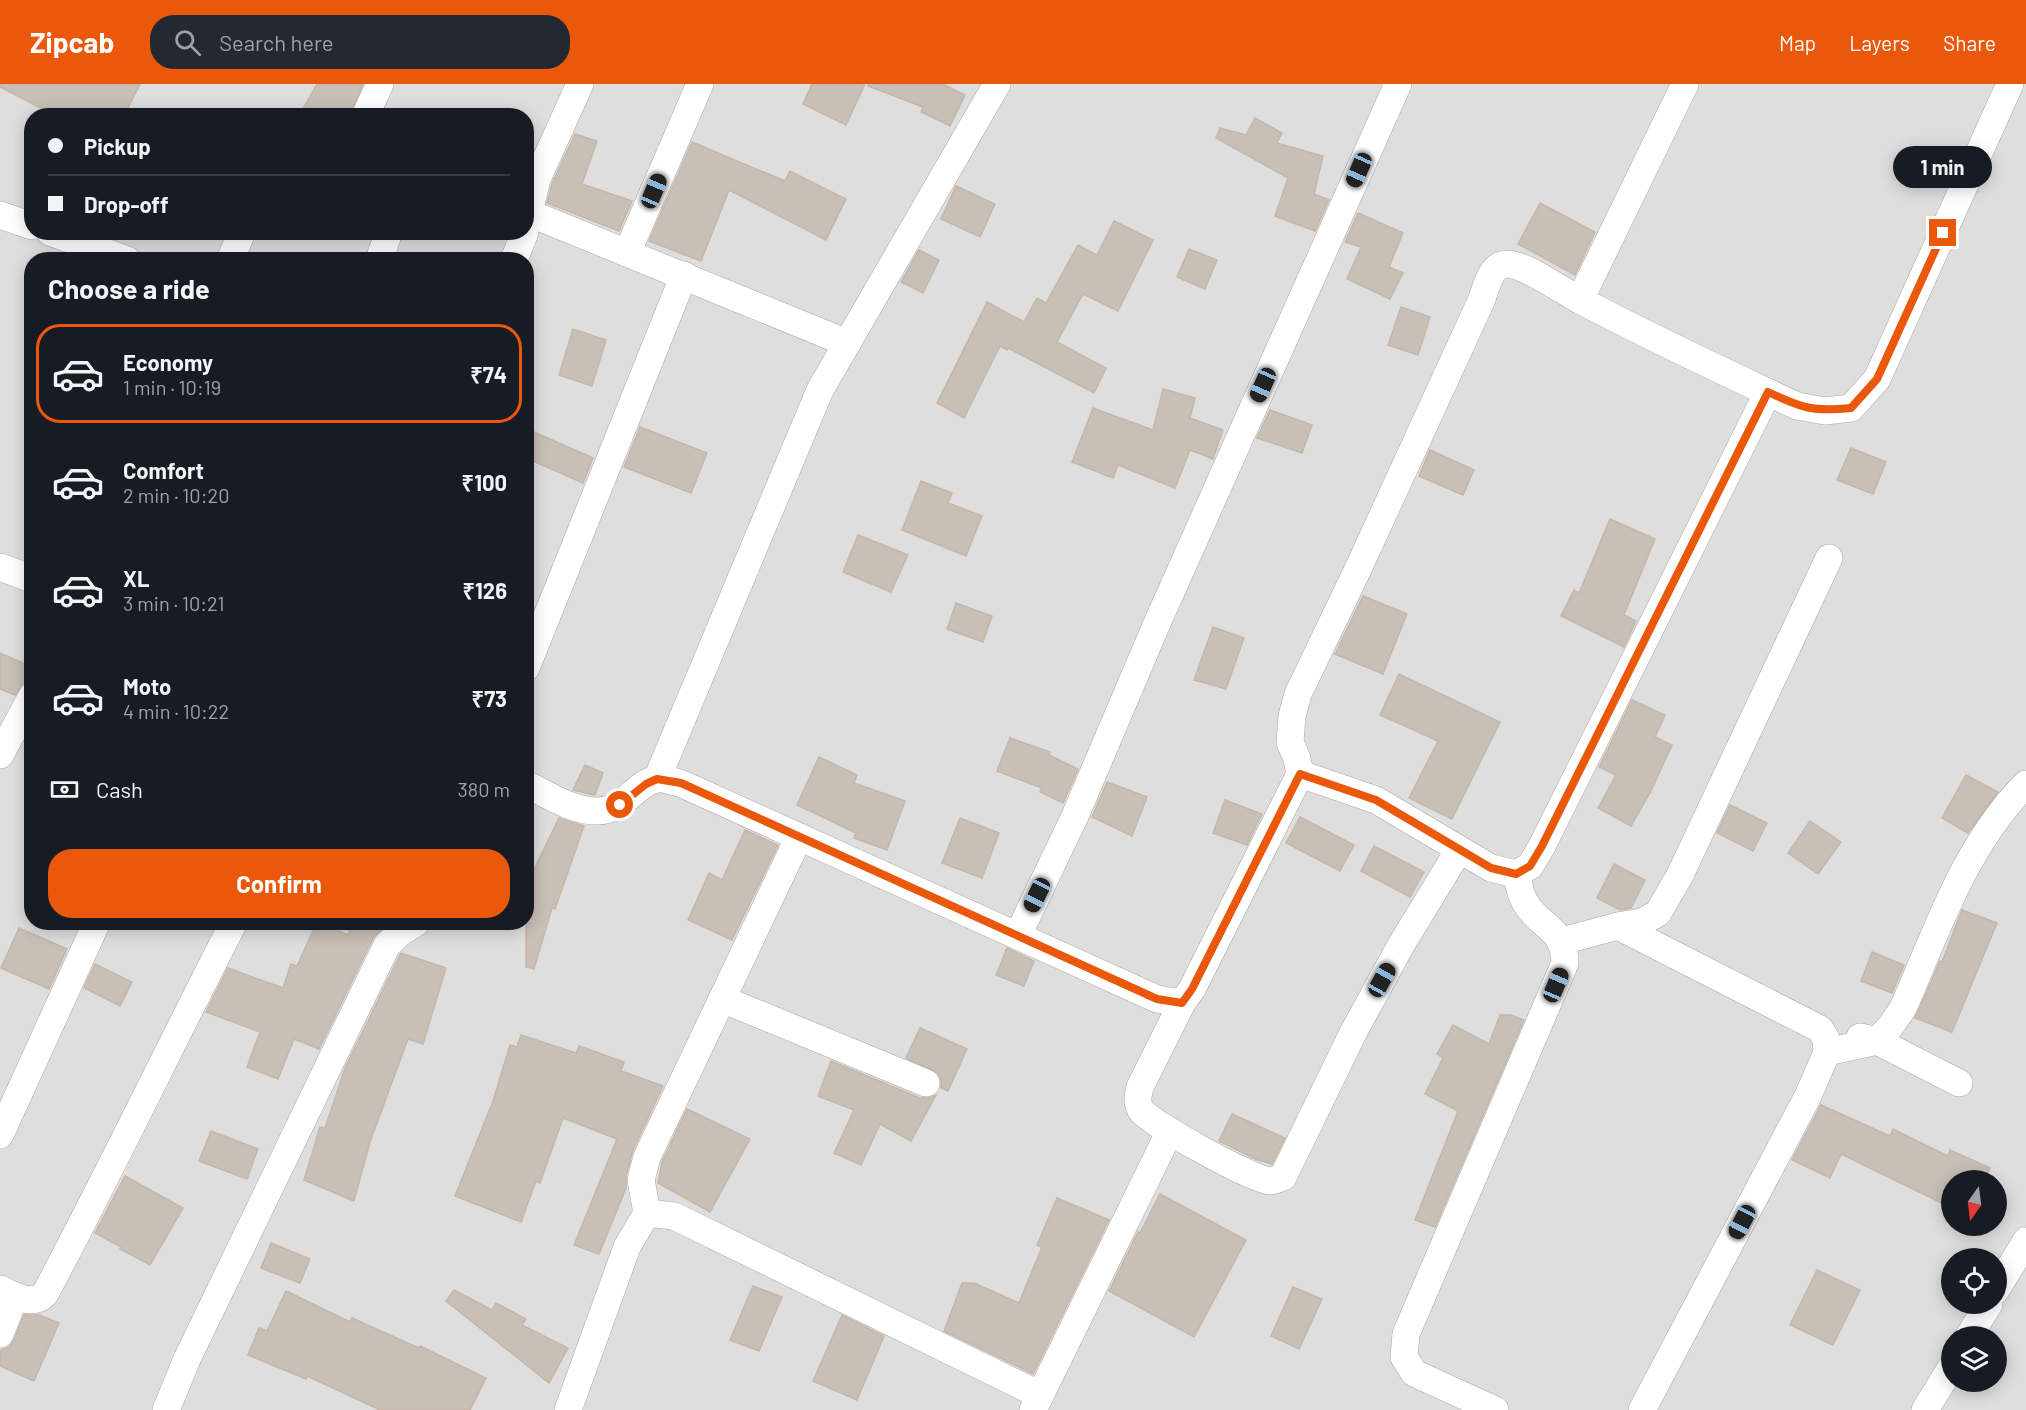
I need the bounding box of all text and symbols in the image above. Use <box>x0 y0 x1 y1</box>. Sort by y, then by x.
search box <box>150 15 570 69</box>
text: Zipcab <box>30 25 114 59</box>
icon: search <box>171 26 204 59</box>
text: Search here <box>219 29 334 55</box>
text: Map <box>1779 30 1816 55</box>
text: Layers <box>1849 30 1910 55</box>
text: Share <box>1943 30 1996 55</box>
text: Pickup <box>84 133 151 159</box>
callout: 1 min <box>1894 146 1992 188</box>
car <box>1343 150 1375 190</box>
text: 1 min <box>1921 155 1964 179</box>
car <box>639 171 669 211</box>
text: Drop-off <box>84 191 168 217</box>
route end <box>1929 219 1956 246</box>
text: Choose a ride <box>48 272 210 304</box>
icon: car <box>51 347 105 401</box>
text: Economy <box>123 349 213 375</box>
text: ₹74 <box>470 361 507 387</box>
car <box>1247 365 1279 405</box>
text: 1 min · 10:19 <box>123 375 221 399</box>
icon: car <box>51 455 105 509</box>
text: Comfort <box>123 457 204 483</box>
text: ₹100 <box>462 469 507 495</box>
text: 2 min · 10:20 <box>123 483 229 507</box>
icon: car <box>51 563 105 617</box>
text: XL <box>123 565 149 591</box>
text: ₹126 <box>462 577 507 603</box>
text: 3 min · 10:21 <box>123 591 224 615</box>
icon: car <box>51 671 105 725</box>
text: Moto <box>123 673 171 699</box>
text: ₹73 <box>472 685 507 711</box>
text: 4 min · 10:22 <box>123 699 229 723</box>
icon: cash <box>48 773 81 806</box>
text: Cash <box>96 776 143 802</box>
text: 380 m <box>457 777 510 801</box>
route start <box>606 791 633 818</box>
button: Confirm <box>48 849 510 918</box>
car <box>1021 875 1053 915</box>
car <box>1365 960 1399 1000</box>
car <box>1541 965 1571 1005</box>
north arrow <box>1941 1170 2007 1236</box>
map controls <box>1941 1170 2007 1392</box>
car <box>1726 1202 1758 1242</box>
button: locate <box>1941 1248 2007 1314</box>
button: layers <box>1941 1326 2007 1392</box>

